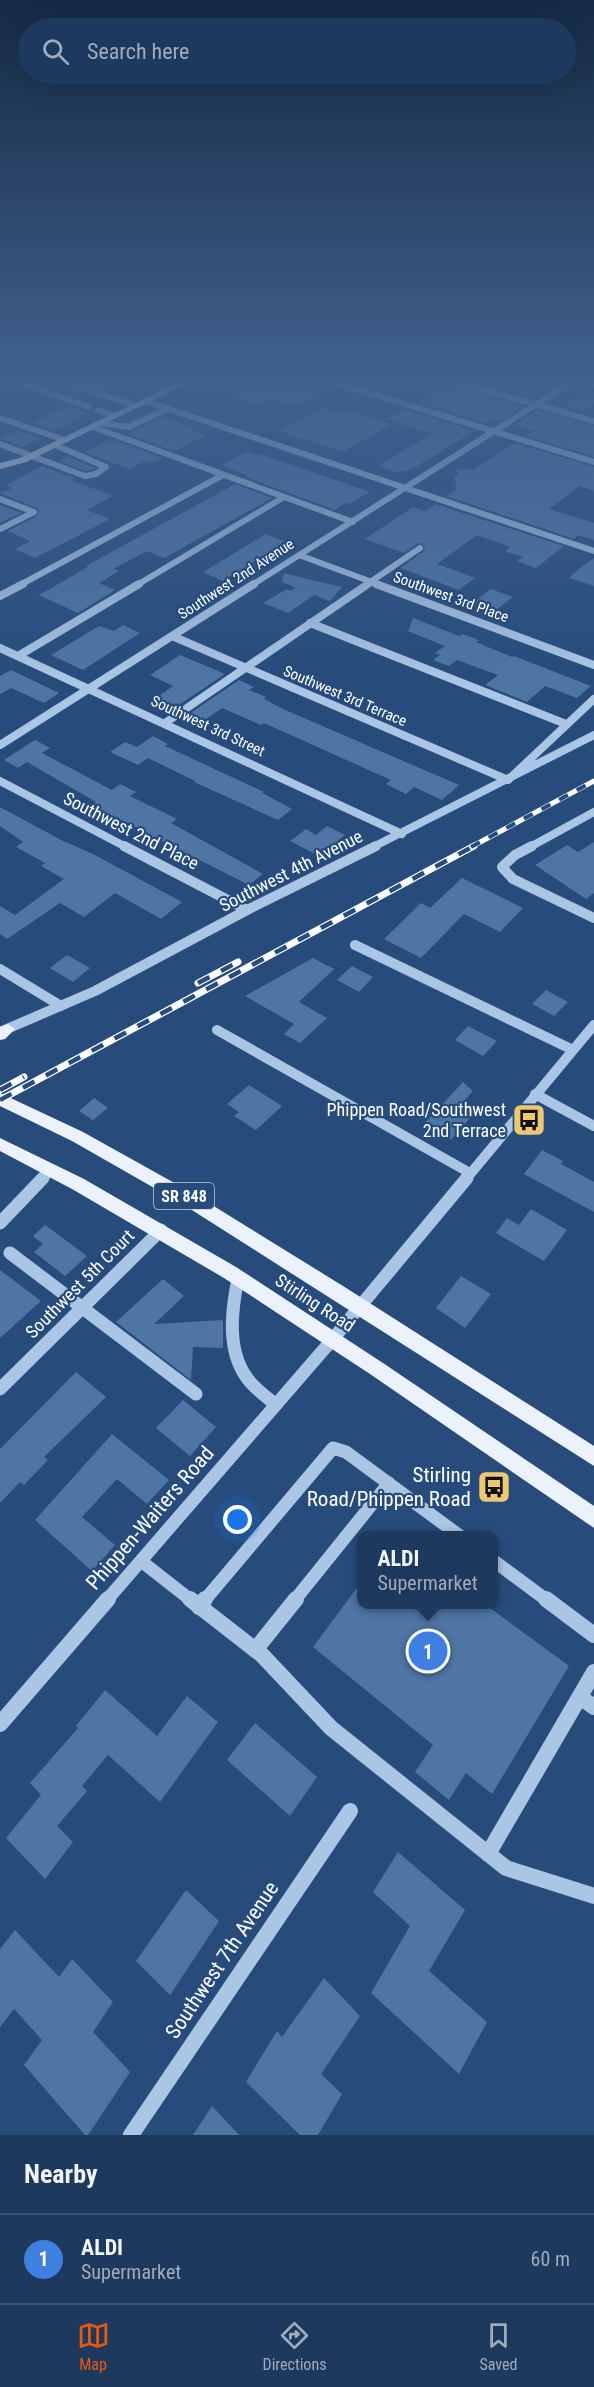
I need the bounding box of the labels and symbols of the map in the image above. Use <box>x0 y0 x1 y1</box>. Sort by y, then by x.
street label: Southwest 2nd Avenue <box>175 535 297 623</box>
street label: Southwest 3rd Place <box>391 568 511 626</box>
street label: Southwest 3rd Terrace <box>281 662 409 730</box>
street label: Southwest 3rd Street <box>148 692 268 760</box>
street label: Southwest 2nd Place <box>60 787 202 874</box>
street label: Southwest 4th Avenue <box>216 825 366 916</box>
place label: Phippen Road/Southwest 2nd Terrace <box>327 1099 506 1141</box>
bus stop icon: Phippen Road/Southwest 2nd Terrace <box>511 1102 547 1138</box>
road number: SR 848 <box>154 1183 214 1209</box>
street label: Southwest 5th Court <box>21 1225 138 1342</box>
street label: Stirling Road <box>272 1269 359 1336</box>
street label: Phippen-Waiters Road <box>81 1441 219 1595</box>
place label: Stirling Road/Phippen Road <box>307 1463 471 1511</box>
bus stop icon: Stirling Road/Phippen Road <box>476 1469 512 1505</box>
your location <box>223 1505 252 1534</box>
pin: 1 <box>408 1628 448 1674</box>
street label: Southwest 7th Avenue <box>161 1877 283 2043</box>

